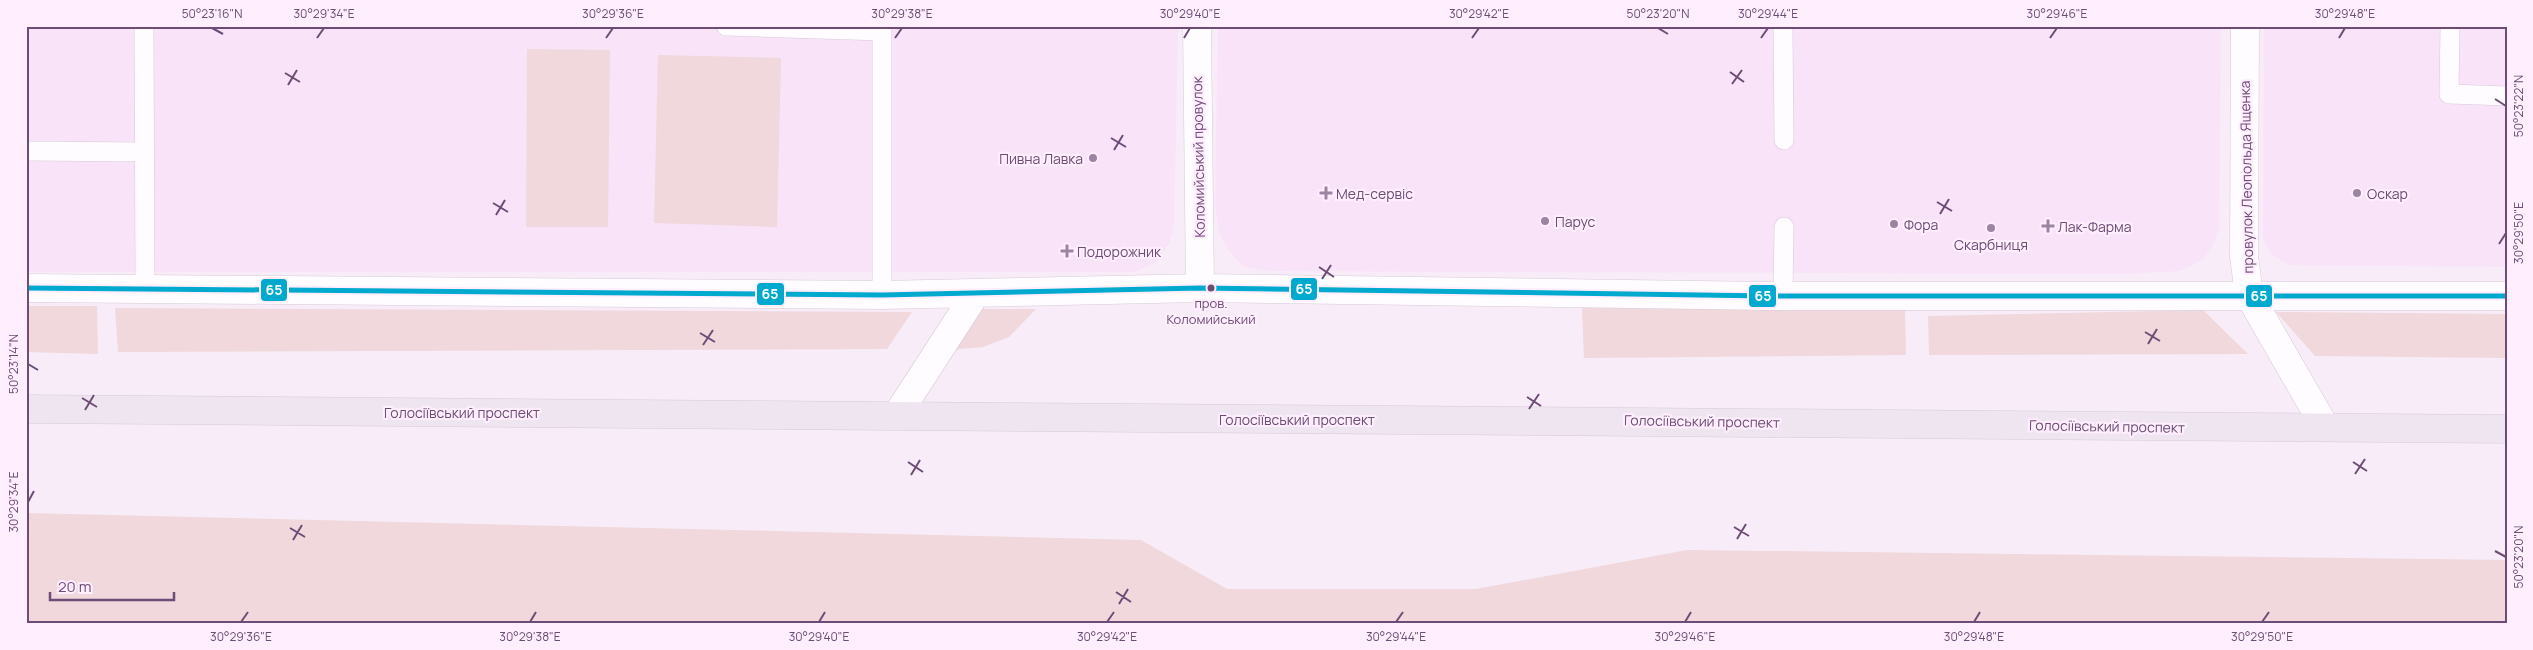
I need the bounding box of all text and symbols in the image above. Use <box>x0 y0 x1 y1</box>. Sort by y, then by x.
text: 50°23'16"N <box>182 5 242 22</box>
text: 30°29'34"E <box>293 5 355 22</box>
text: 30°29'36"E <box>582 5 644 22</box>
text: 30°29'38"E <box>871 5 933 22</box>
text: 30°29'40"E <box>1160 5 1221 22</box>
text: 30°29'42"E <box>1449 5 1509 22</box>
text: 50°23'20"N <box>1627 5 1689 22</box>
text: 30°29'44"E <box>1738 5 1798 22</box>
text: 30°29'46"E <box>2027 5 2088 22</box>
text: 30°29'48"E <box>2315 5 2375 22</box>
street label: Коломийський провулок <box>1187 75 1209 238</box>
text: 50°23'22"N <box>2510 75 2527 137</box>
street label: провулок Леопольда Ященка <box>2235 80 2257 274</box>
place label: Пивна Лавка <box>999 149 1083 168</box>
marker: Пивна Лавка <box>1087 152 1099 164</box>
place label: Мед-сервіс <box>1336 184 1413 203</box>
place label: Оскар <box>2367 184 2408 203</box>
marker: Мед-сервіс <box>1320 187 1332 199</box>
marker: Оскар <box>2351 187 2363 199</box>
text: 30°29'50"E <box>2510 202 2527 264</box>
place label: Парус <box>1555 212 1596 231</box>
marker: Парус <box>1539 215 1551 227</box>
place label: Фора <box>1904 215 1938 234</box>
place label: Лак-Фарма <box>2058 217 2131 236</box>
marker: Фора <box>1888 218 1900 230</box>
marker: Лак-Фарма <box>2042 220 2054 232</box>
marker: Скарбниця <box>1985 222 1997 234</box>
place label: Скарбниця <box>1954 235 2028 254</box>
place label: Подорожник <box>1077 242 1162 261</box>
marker: Подорожник <box>1061 245 1073 257</box>
line badge: 65 <box>1290 277 1318 301</box>
line badge: 65 <box>260 278 288 302</box>
text: 65 <box>1296 279 1312 298</box>
text: 65 <box>266 280 282 299</box>
line badge: 65 <box>756 282 785 306</box>
marker: пров. Коломийський <box>1206 283 1216 293</box>
text: 65 <box>762 284 778 303</box>
line badge: 65 <box>1748 284 1777 308</box>
line badge: 65 <box>2245 284 2273 308</box>
text: 65 <box>1755 286 1771 305</box>
text: 65 <box>2251 286 2267 305</box>
place label: пров. Коломийський <box>1166 294 1256 328</box>
text: 50°23'14"N <box>5 334 22 394</box>
street label: Голосіївський проспект <box>384 403 540 422</box>
street label: Голосіївський проспект <box>1219 410 1375 429</box>
street label: Голосіївський проспект <box>1624 410 1780 432</box>
street label: Голосіївський проспект <box>2029 415 2185 437</box>
text: 30°29'34"E <box>5 471 22 533</box>
text: 50°23'20"N <box>2510 526 2527 588</box>
scale bar <box>50 570 174 602</box>
text: 20 m <box>58 576 91 597</box>
text: 30°29'36"E <box>210 628 272 645</box>
text: 30°29'38"E <box>499 628 561 645</box>
text: 30°29'40"E <box>789 628 850 645</box>
text: 30°29'42"E <box>1077 628 1137 645</box>
text: 30°29'44"E <box>1366 628 1426 645</box>
text: 30°29'46"E <box>1655 628 1716 645</box>
text: 30°29'48"E <box>1944 628 2004 645</box>
text: 30°29'50"E <box>2231 628 2293 645</box>

